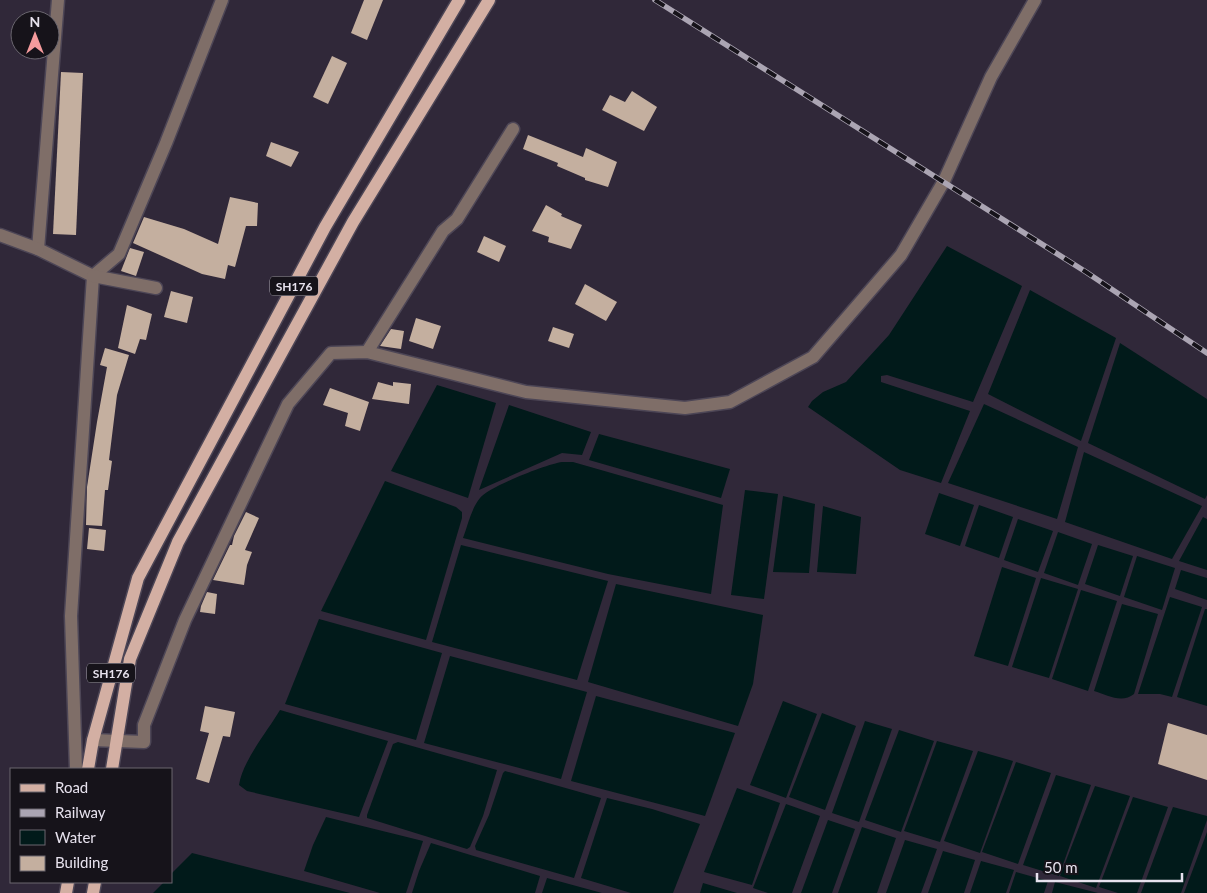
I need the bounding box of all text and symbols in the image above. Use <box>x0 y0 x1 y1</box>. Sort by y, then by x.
north arrow <box>10 10 60 60</box>
text: N <box>30 13 40 30</box>
road number: SH176 <box>270 276 318 296</box>
road number: SH176 <box>87 664 135 682</box>
legend <box>10 768 172 883</box>
text: Road <box>55 778 88 796</box>
text: Railway <box>55 803 106 821</box>
text: Water <box>55 828 96 846</box>
scale bar <box>1037 850 1182 882</box>
text: Building <box>55 853 108 871</box>
text: 50 m <box>1044 858 1078 876</box>

